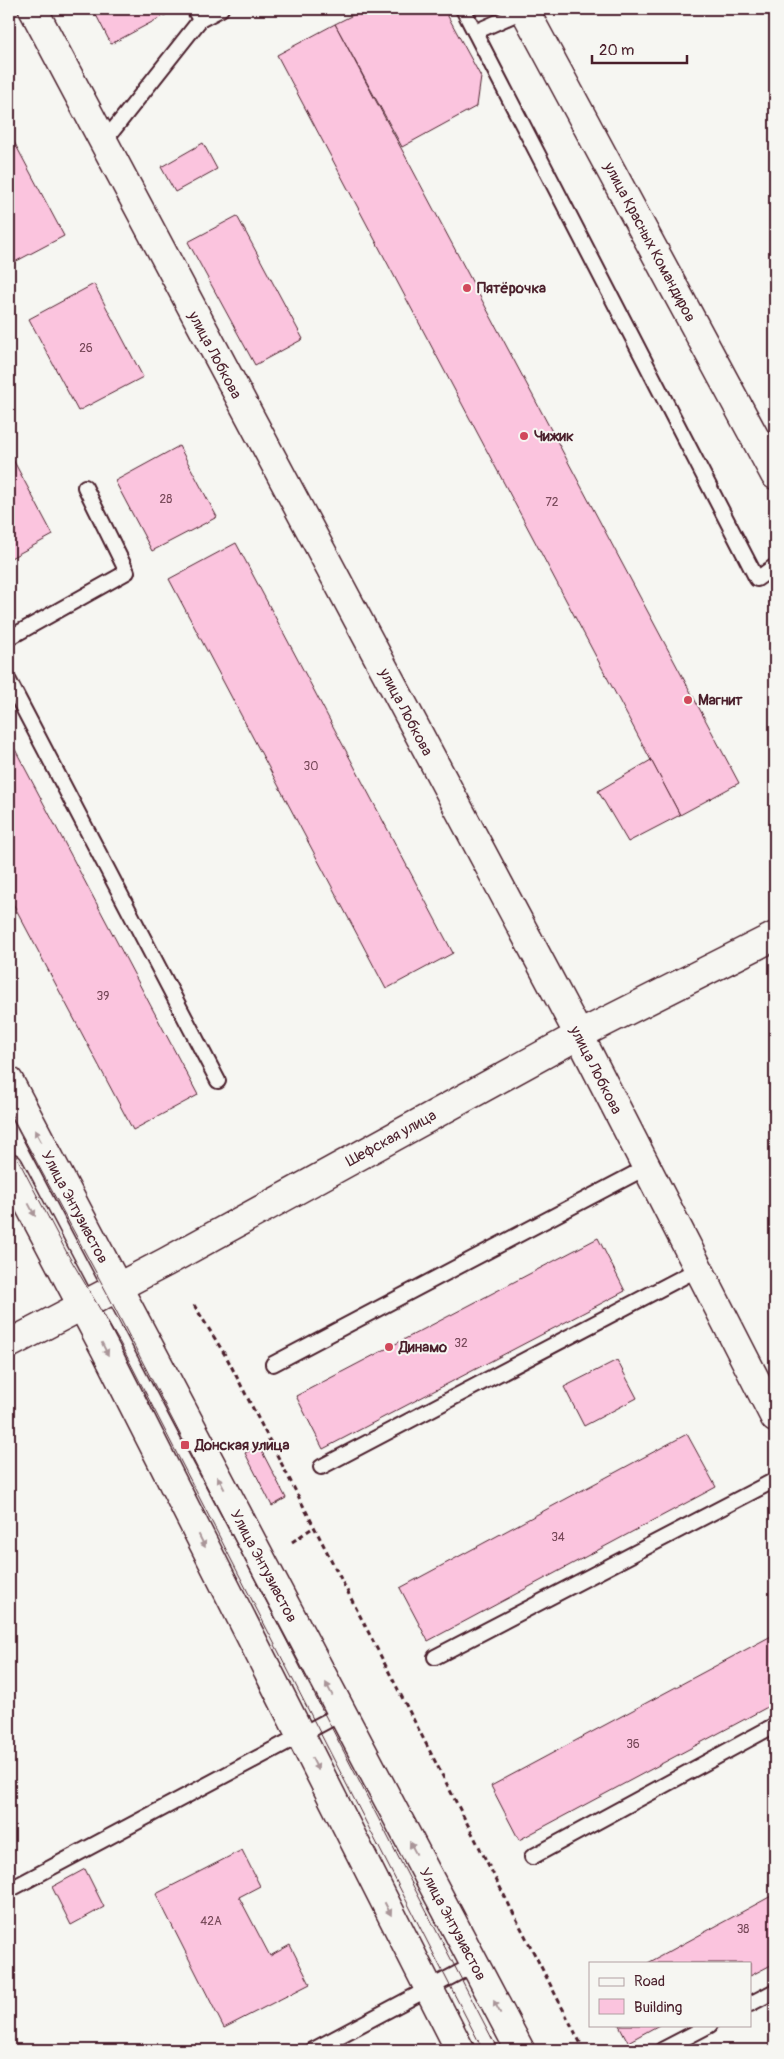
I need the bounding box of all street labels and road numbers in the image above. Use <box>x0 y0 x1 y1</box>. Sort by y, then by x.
street label: улица Красных Командиров <box>599 158 700 325</box>
street label: улица Лобкова <box>183 307 246 402</box>
street label: улица Лобкова <box>374 664 437 759</box>
street label: улица Лобкова <box>565 1022 626 1118</box>
street label: Шефская улица <box>343 1106 440 1171</box>
street label: Улица Энтузиастов <box>37 1148 112 1267</box>
street label: Улица Энтузиастов <box>226 1507 301 1626</box>
street label: Улица Энтузиастов <box>415 1865 490 1984</box>

